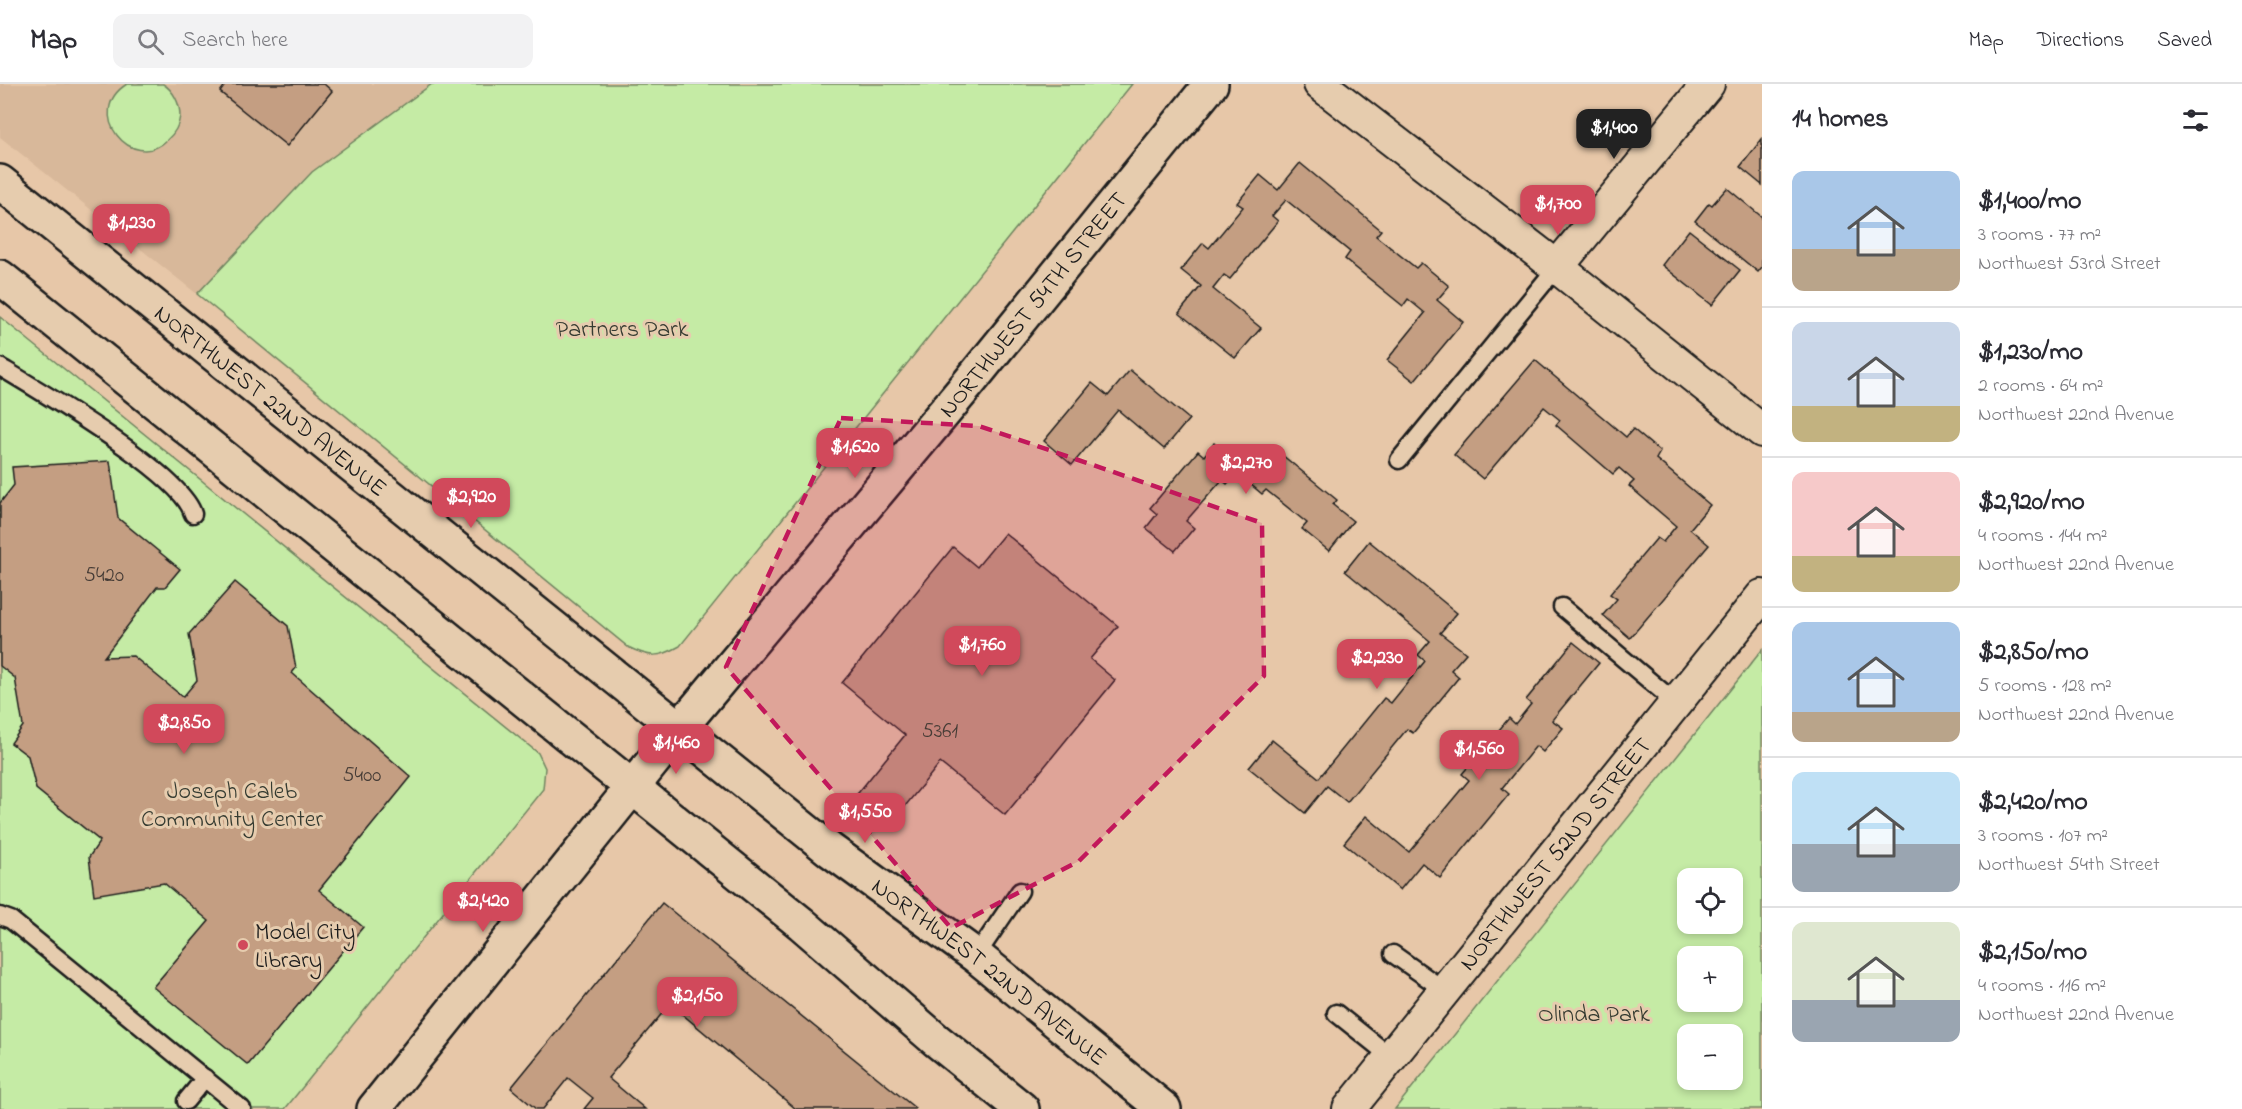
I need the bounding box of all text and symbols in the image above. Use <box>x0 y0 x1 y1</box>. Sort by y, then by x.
search box <box>113 14 533 68</box>
text: Map <box>30 21 77 62</box>
icon: search <box>134 25 167 58</box>
text: Search here <box>182 25 288 57</box>
text: Map <box>1968 26 2004 56</box>
text: Directions <box>2037 26 2124 56</box>
text: Saved <box>2157 26 2212 56</box>
text: 14 homes <box>1792 101 1888 139</box>
icon: filters <box>2179 104 2212 137</box>
pin: $1,400 <box>1565 109 1663 160</box>
text: $1,400 <box>1590 114 1638 143</box>
text: $1,400/mo <box>1978 183 2081 221</box>
street label: NORTHWEST 54TH STREET <box>932 185 1137 426</box>
pin: $1,700 <box>1509 185 1607 236</box>
text: $1,700 <box>1534 190 1582 219</box>
icon: home <box>1840 195 1912 267</box>
pin: $1,230 <box>82 204 180 255</box>
text: $1,230 <box>107 209 155 238</box>
text: 3 rooms · 77 m² <box>1978 221 2101 250</box>
text: Northwest 53rd Street <box>1978 250 2161 279</box>
street label: NORTHWEST 22ND AVENUE <box>146 298 394 507</box>
park label: Partners Park <box>556 313 689 348</box>
text: $1,230/mo <box>1978 334 2083 372</box>
icon: home <box>1840 346 1912 418</box>
text: 2 rooms · 64 m² <box>1978 372 2103 401</box>
text: Northwest 22nd Avenue <box>1978 401 2174 430</box>
pin: $1,620 <box>806 428 904 479</box>
text: $1,620 <box>830 433 880 462</box>
pin: $2,270 <box>1197 444 1295 495</box>
text: $2,270 <box>1220 449 1272 478</box>
pin: $2,920 <box>422 478 520 529</box>
text: $2,920 <box>446 483 496 512</box>
text: $2,920/mo <box>1978 484 2085 522</box>
icon: home <box>1840 496 1912 568</box>
text: 4 rooms · 144 m² <box>1978 522 2108 551</box>
text: Northwest 22nd Avenue <box>1978 551 2174 580</box>
house number: 5420 <box>84 561 124 591</box>
pin: $1,760 <box>933 626 1031 677</box>
text: $1,760 <box>958 631 1006 660</box>
text: $2,850/mo <box>1978 634 2089 672</box>
pin: $2,230 <box>1328 639 1426 690</box>
text: $2,230 <box>1351 644 1403 673</box>
icon: home <box>1840 646 1912 718</box>
text: 5 rooms · 128 m² <box>1978 672 2112 701</box>
text: Northwest 22nd Avenue <box>1978 701 2174 730</box>
pin: $2,850 <box>135 704 233 755</box>
text: $2,850 <box>157 709 211 738</box>
house number: 5361 <box>922 717 959 747</box>
pin: $1,460 <box>627 724 725 775</box>
text: $1,460 <box>652 729 700 758</box>
pin: $1,560 <box>1430 730 1528 781</box>
street label: NORTHWEST 52ND STREET <box>1452 731 1662 979</box>
text: $1,560 <box>1454 735 1504 764</box>
house number: 5400 <box>343 761 381 791</box>
park label: Joseph Caleb Community Center <box>141 775 324 839</box>
text: $2,420/mo <box>1978 784 2088 822</box>
pin: $1,550 <box>816 793 914 844</box>
icon: home <box>1840 796 1912 868</box>
text: $1,550 <box>838 798 892 827</box>
text: 3 rooms · 107 m² <box>1978 822 2108 851</box>
text: Northwest 54th Street <box>1978 851 2160 880</box>
map controls <box>1677 868 1743 1090</box>
button: locate <box>1677 868 1743 934</box>
street label: NORTHWEST 22ND AVENUE <box>863 870 1114 1076</box>
pin: $2,420 <box>434 882 532 933</box>
text: $2,420 <box>457 887 509 916</box>
place label: Model City Library <box>255 916 355 980</box>
text: $2,150/mo <box>1978 934 2087 972</box>
marker: Model City Library <box>236 938 250 952</box>
button: + <box>1677 946 1743 1012</box>
icon: home <box>1840 946 1912 1018</box>
text: 4 rooms · 116 m² <box>1978 972 2106 1001</box>
pin: $2,150 <box>648 977 746 1028</box>
text: $2,150 <box>671 982 723 1011</box>
park label: Olinda Park <box>1538 998 1650 1033</box>
text: Northwest 22nd Avenue <box>1978 1001 2174 1030</box>
button: − <box>1677 1024 1743 1090</box>

